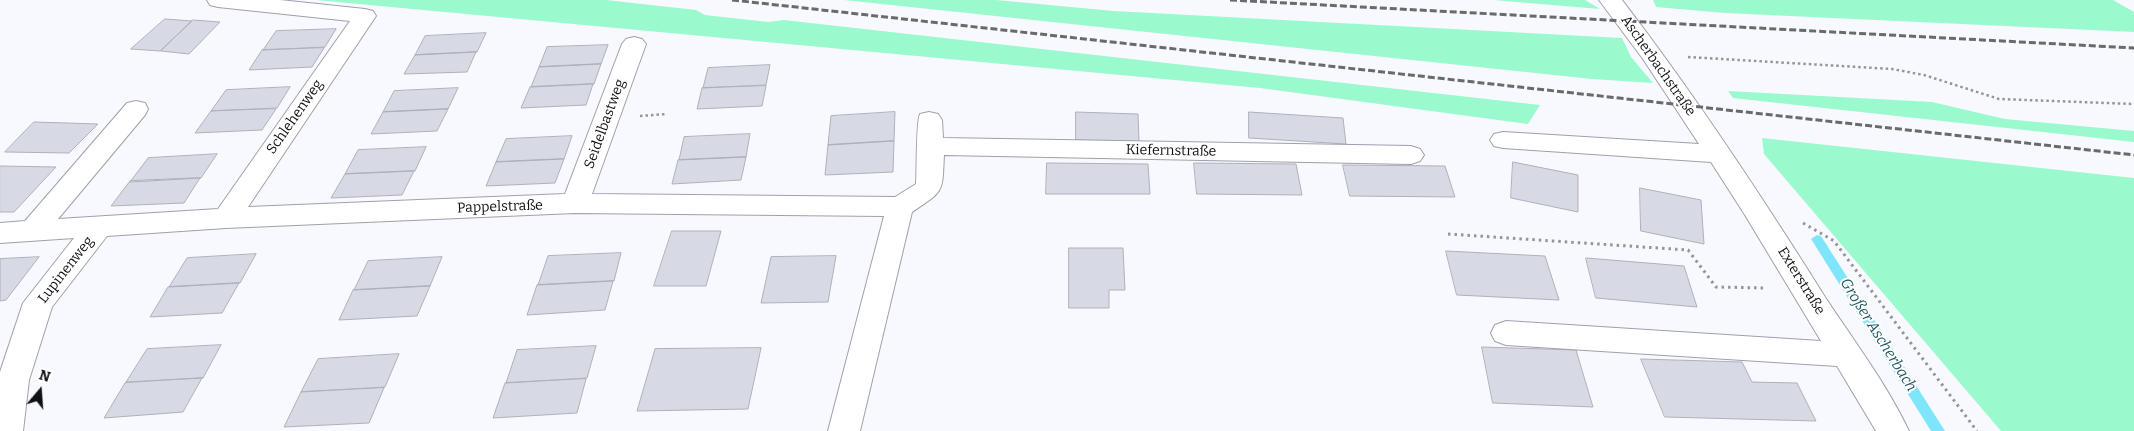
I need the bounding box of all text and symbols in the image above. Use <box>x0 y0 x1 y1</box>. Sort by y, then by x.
street label: Ascherbachstraße <box>1617 13 1699 119</box>
street label: Schlehenweg <box>263 77 327 157</box>
street label: Seidelbastweg <box>581 77 629 171</box>
street label: Kiefernstraße <box>1126 142 1216 160</box>
street label: Pappelstraße <box>457 197 543 217</box>
street label: Lupinenweg <box>35 233 97 307</box>
street label: Exterstraße <box>1774 244 1828 318</box>
water label: Großer Ascherbach <box>1836 275 1920 395</box>
north arrow <box>15 366 65 416</box>
text: N <box>37 367 53 386</box>

